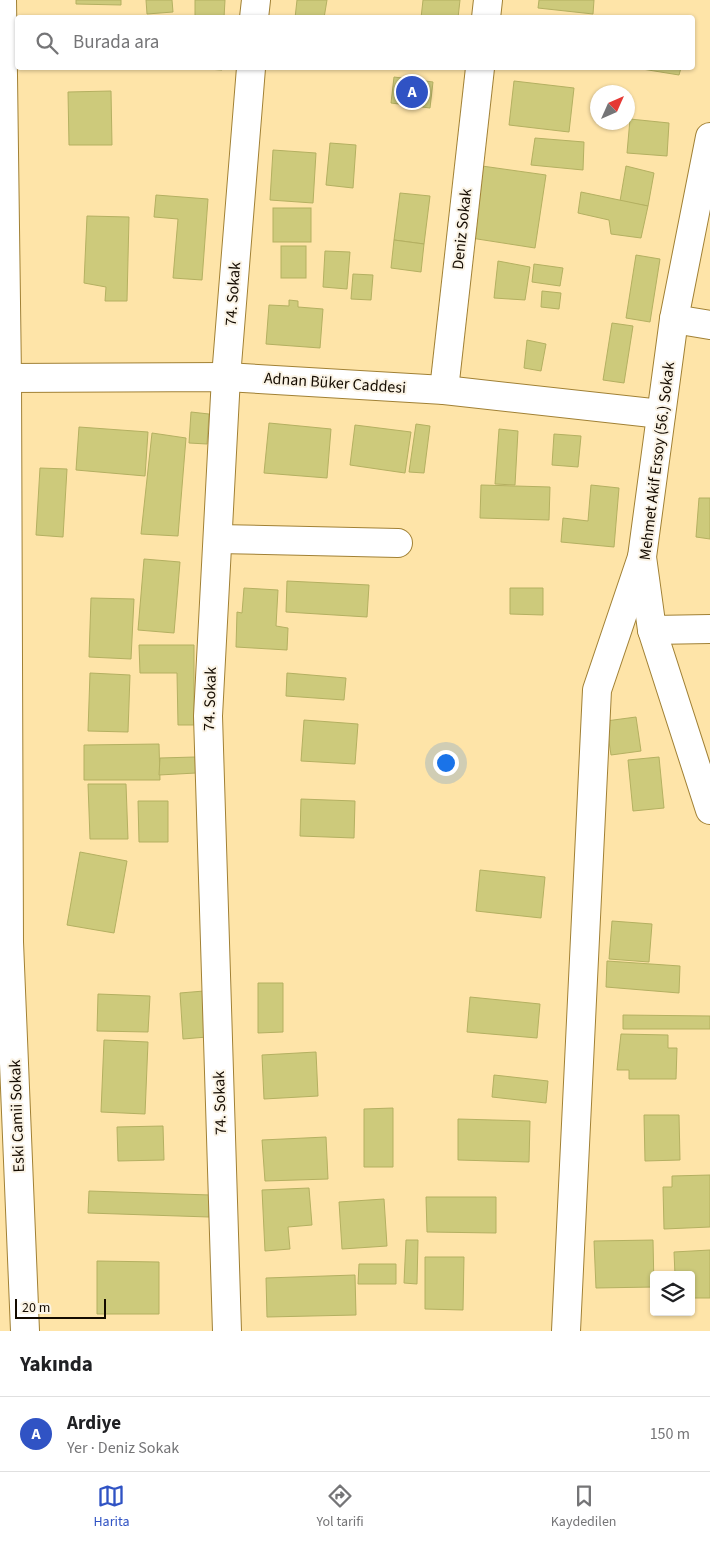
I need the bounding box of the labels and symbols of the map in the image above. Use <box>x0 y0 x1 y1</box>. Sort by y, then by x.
pin: A <box>396 73 428 111</box>
north arrow <box>590 85 635 130</box>
street label: Deniz Sokak <box>447 187 477 271</box>
street label: 74. Sokak <box>220 261 246 327</box>
street label: Mehmet Akif Ersoy (56.) Sokak <box>634 360 680 562</box>
street label: Adnan Büker Caddesi <box>263 367 407 399</box>
street label: 74. Sokak <box>198 667 222 731</box>
your location <box>433 750 459 776</box>
street label: Eski Camii Sokak <box>4 1059 30 1173</box>
street label: 74. Sokak <box>208 1071 232 1135</box>
scale bar <box>15 1296 106 1319</box>

